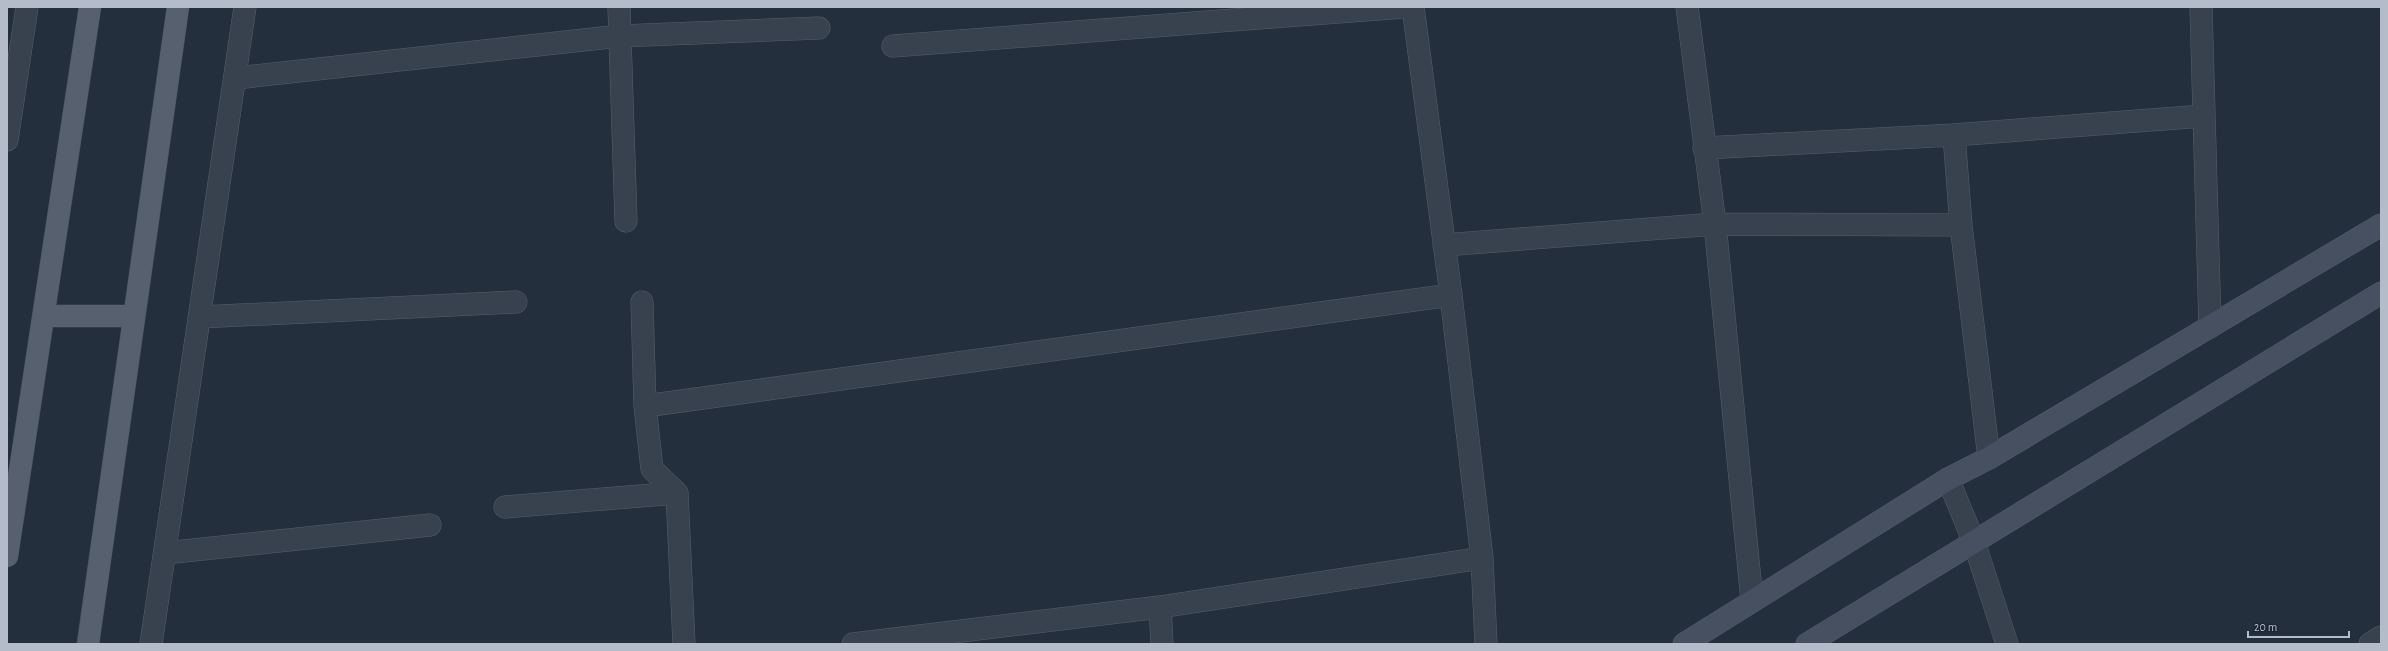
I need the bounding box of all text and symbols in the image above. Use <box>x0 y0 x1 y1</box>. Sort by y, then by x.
scale bar <box>2248 613 2349 639</box>
text: 20 m <box>2254 621 2277 633</box>

